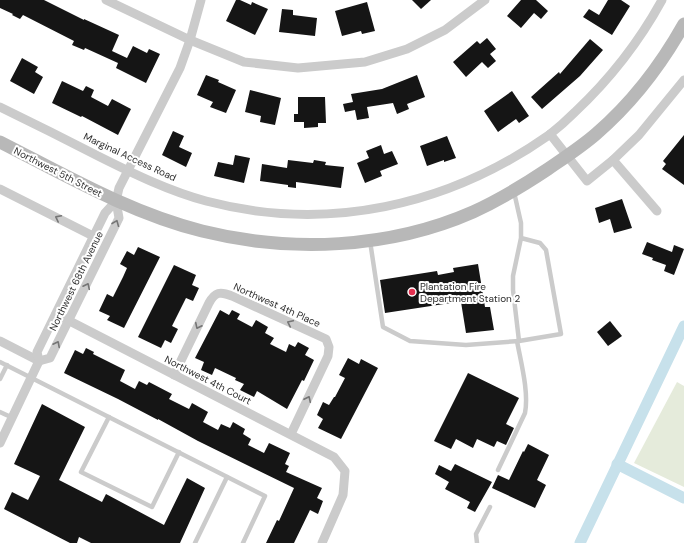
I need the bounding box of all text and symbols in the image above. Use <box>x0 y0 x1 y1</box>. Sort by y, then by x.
street label: Marginal Access Road <box>82 130 178 184</box>
street label: Northwest 5th Street <box>12 144 104 200</box>
one-way arrow <box>55 216 62 223</box>
one-way arrow <box>112 220 120 227</box>
street label: Northwest 68th Avenue <box>46 229 106 333</box>
street label: Northwest 4th Place <box>231 280 323 330</box>
place label: Plantation Fire Department Station 2 <box>420 280 520 305</box>
one-way arrow <box>82 282 90 290</box>
marker: Plantation Fire Department Station 2 <box>407 287 417 297</box>
one-way arrow <box>287 320 295 328</box>
one-way arrow <box>195 321 203 329</box>
one-way arrow <box>52 341 60 349</box>
street label: Northwest 4th Court <box>162 353 254 408</box>
one-way arrow <box>303 395 311 403</box>

